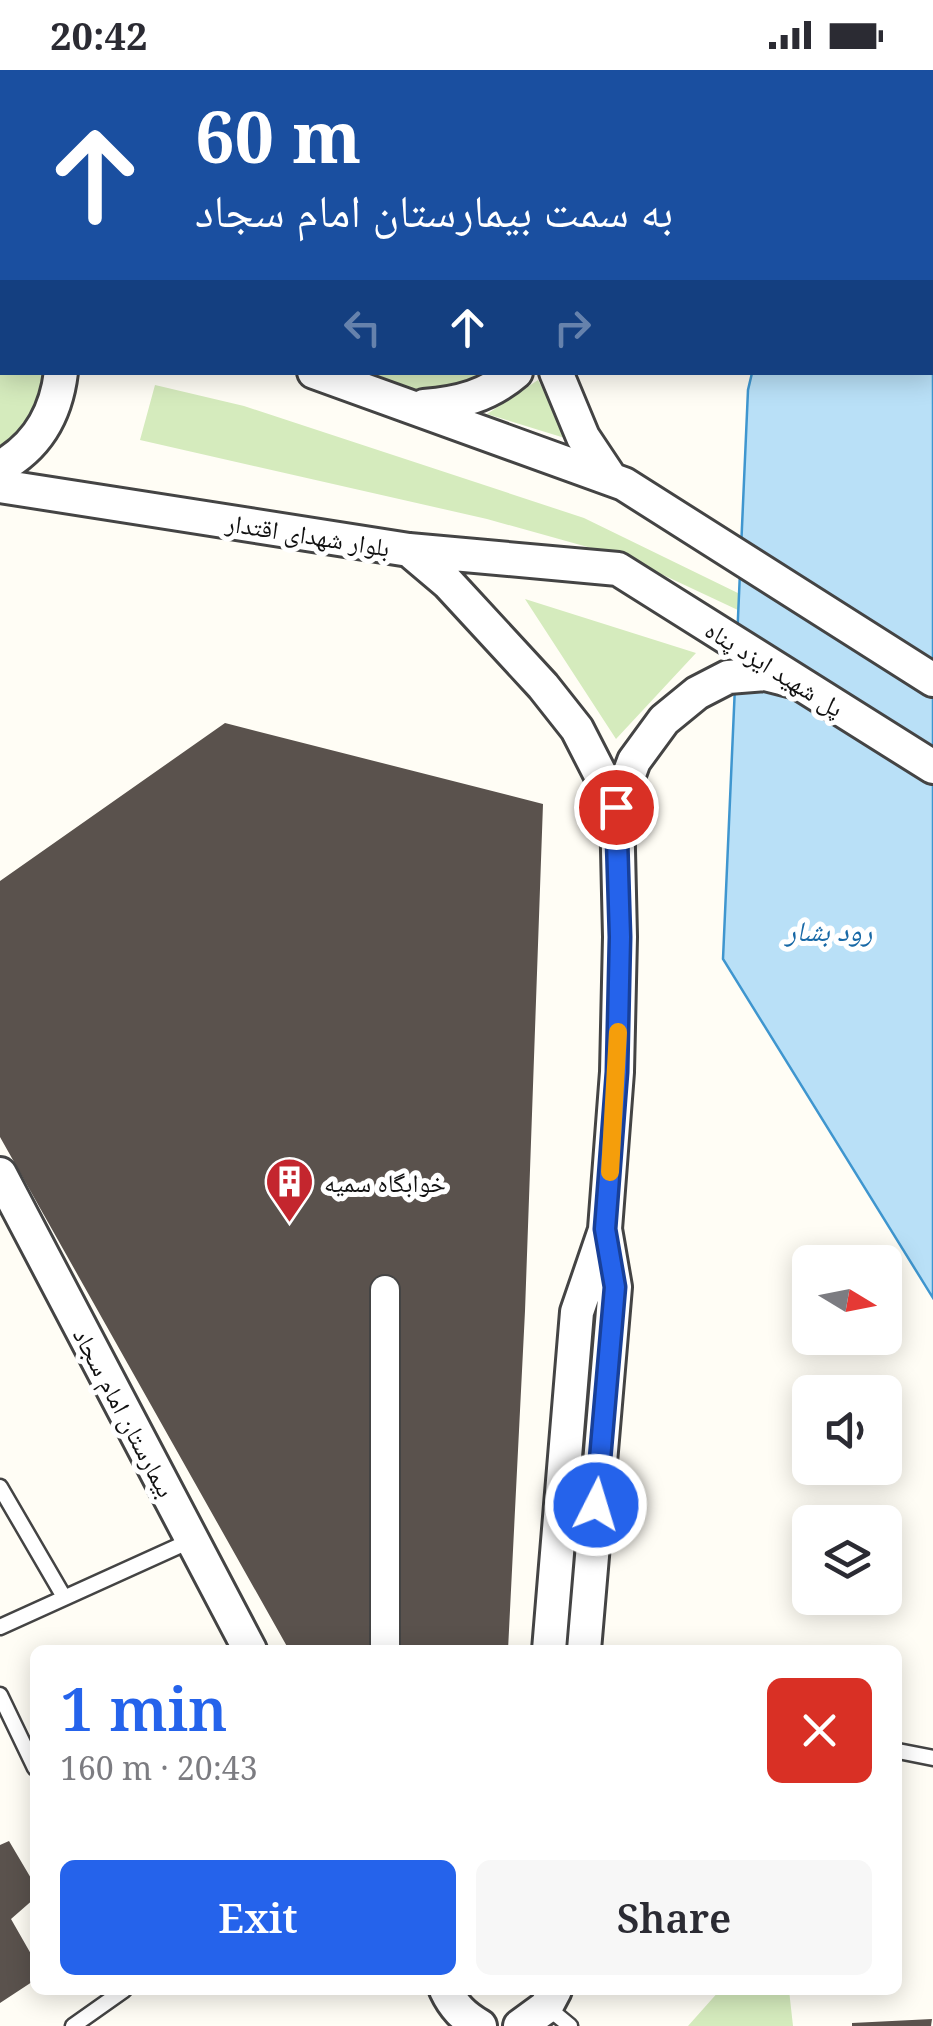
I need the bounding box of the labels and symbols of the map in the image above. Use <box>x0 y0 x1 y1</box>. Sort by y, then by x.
street label: بلوار شهدای اقتدار <box>223 504 392 564</box>
street label: پل شهید ایزد پناه <box>699 612 851 724</box>
pin <box>574 765 659 850</box>
water label: رود بشار <box>784 911 873 949</box>
building icon: خوابگاه سمیه <box>263 1156 315 1224</box>
place label: خوابگاه سمیه <box>324 1165 446 1199</box>
north arrow <box>792 1245 902 1355</box>
street label: بیمارستان امام سجاد <box>65 1321 184 1503</box>
position arrow <box>544 1453 648 1557</box>

